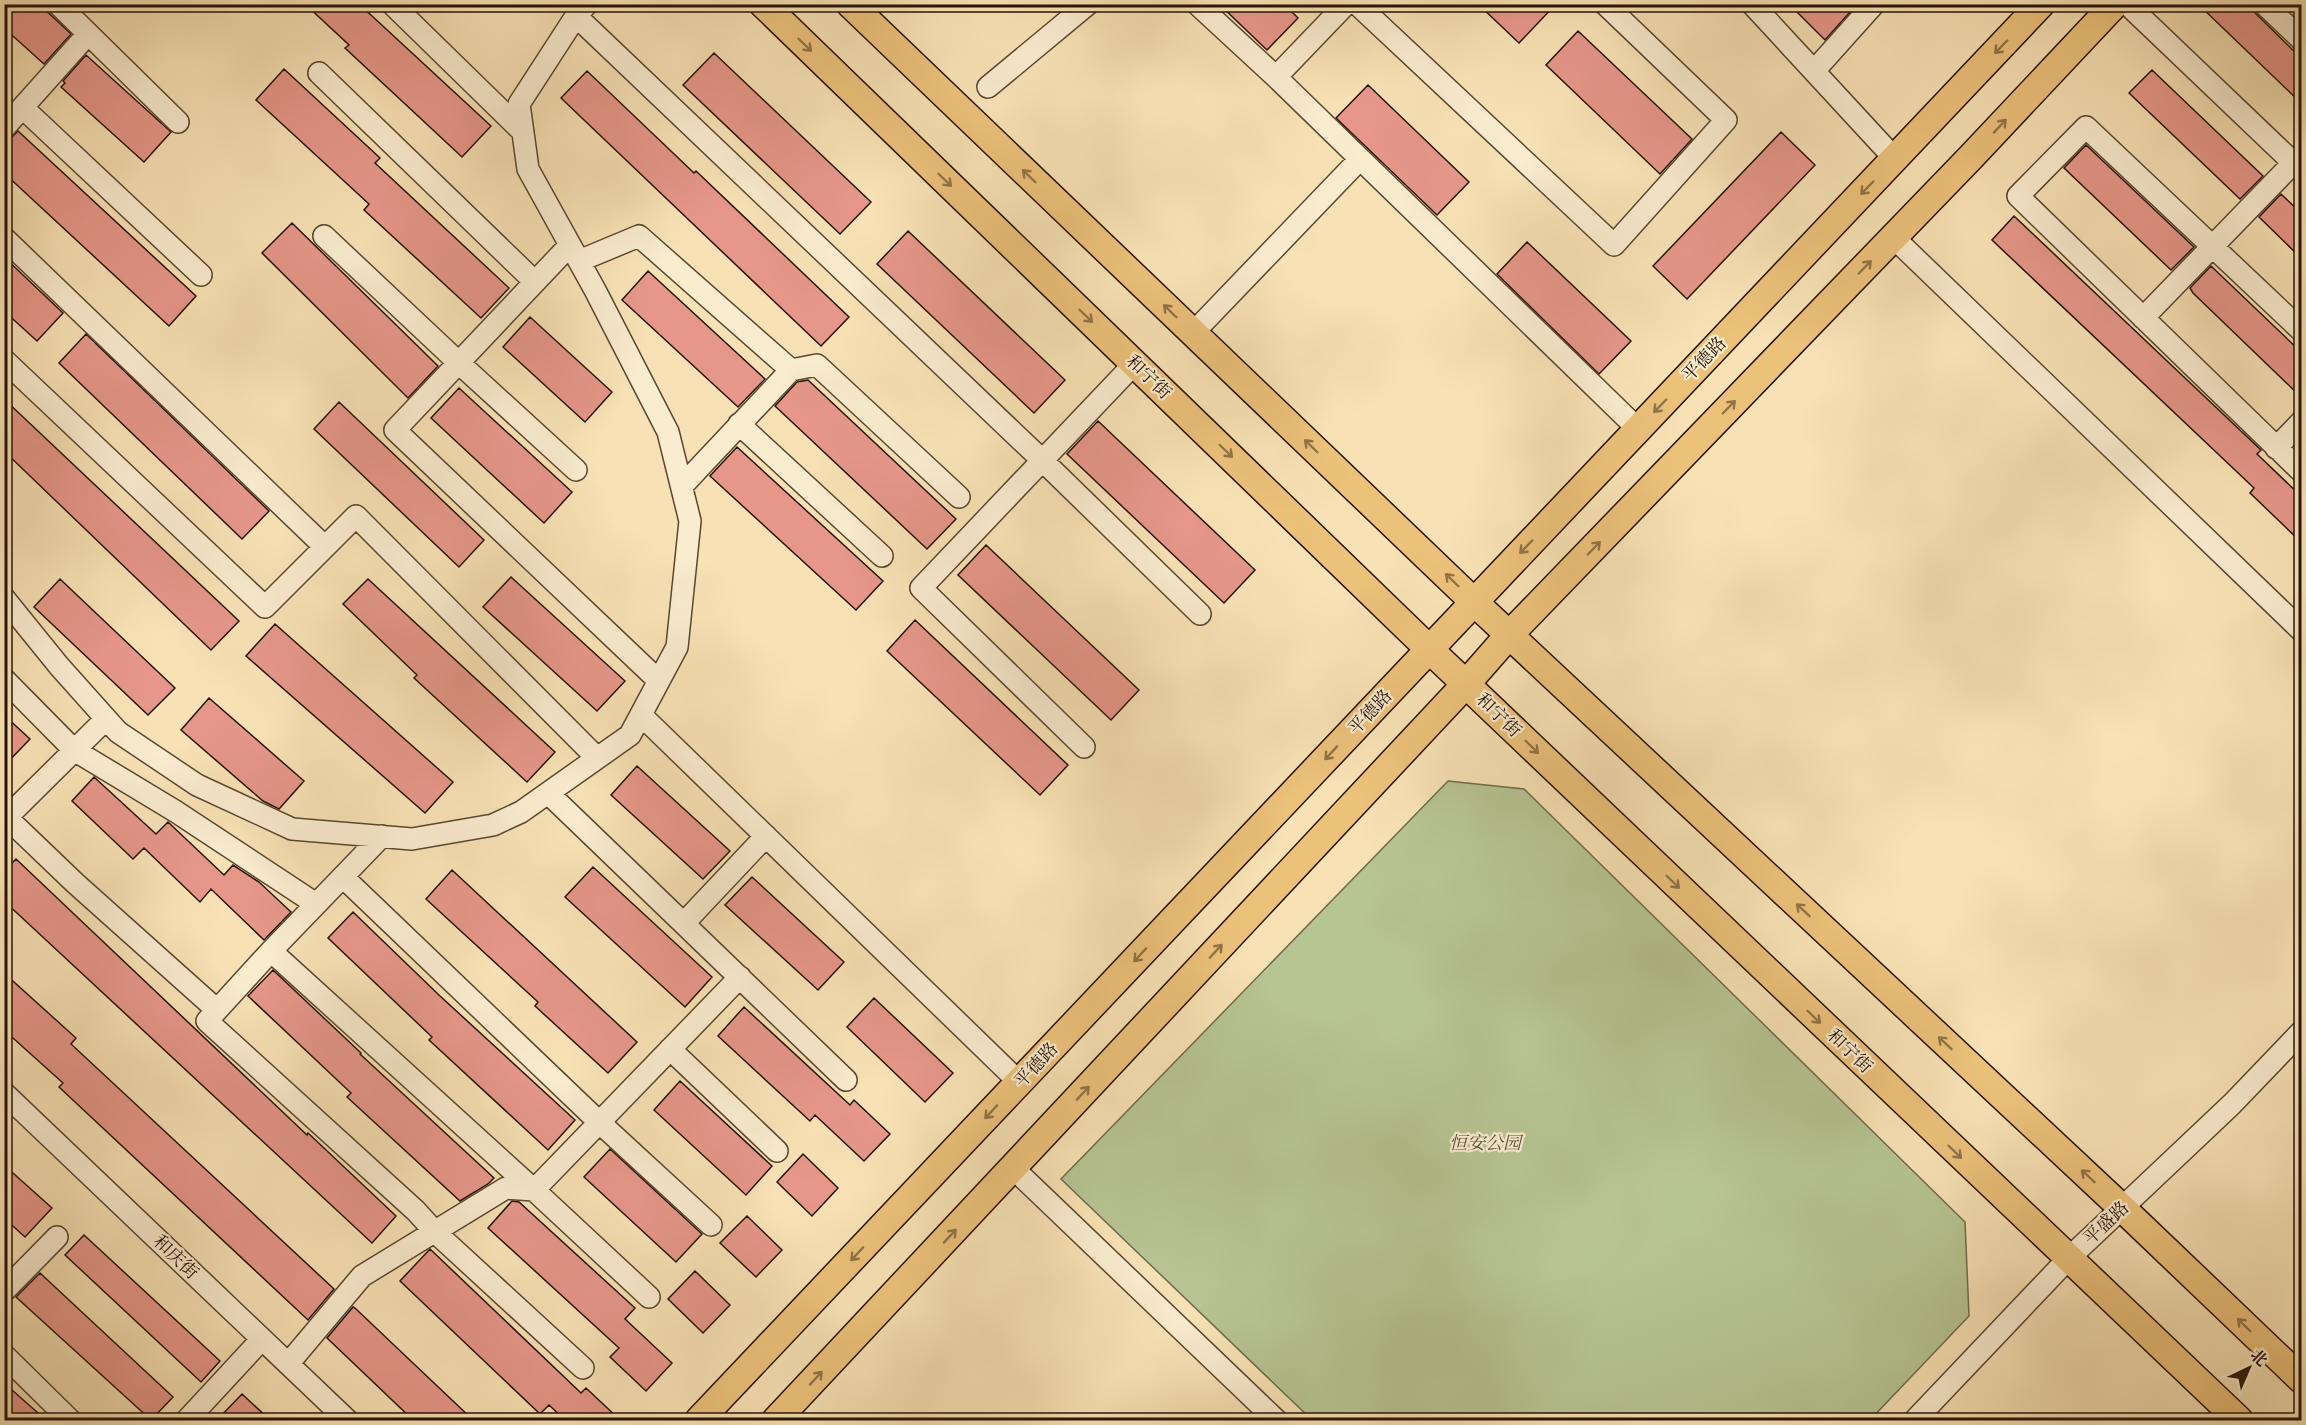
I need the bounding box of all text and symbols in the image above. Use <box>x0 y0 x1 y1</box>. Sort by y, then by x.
one-way arrow <box>797 38 812 52</box>
one-way arrow <box>1994 39 2008 54</box>
one-way arrow <box>1993 119 2007 134</box>
one-way arrow <box>1021 169 1036 183</box>
one-way arrow <box>938 173 953 188</box>
one-way arrow <box>1859 181 1874 196</box>
one-way arrow <box>1857 260 1871 275</box>
one-way arrow <box>1162 304 1177 318</box>
one-way arrow <box>1078 308 1093 323</box>
street label: 平德路 <box>1677 332 1731 387</box>
street label: 和宁街 <box>1121 350 1176 404</box>
one-way arrow <box>1653 398 1667 413</box>
one-way arrow <box>1722 400 1737 415</box>
one-way arrow <box>1303 438 1318 453</box>
one-way arrow <box>1219 444 1234 458</box>
one-way arrow <box>1519 539 1533 554</box>
one-way arrow <box>1586 540 1601 555</box>
one-way arrow <box>1444 573 1459 588</box>
street label: 平德路 <box>1344 685 1397 740</box>
street label: 和宁街 <box>1471 688 1526 742</box>
one-way arrow <box>1525 740 1540 755</box>
one-way arrow <box>1324 745 1339 760</box>
one-way arrow <box>1666 875 1681 889</box>
one-way arrow <box>1795 902 1810 917</box>
one-way arrow <box>1209 944 1223 959</box>
one-way arrow <box>1132 948 1147 963</box>
one-way arrow <box>1807 1010 1822 1024</box>
street label: 和宁街 <box>1822 1024 1877 1078</box>
one-way arrow <box>1938 1036 1953 1050</box>
street label: 平德路 <box>1010 1038 1063 1093</box>
one-way arrow <box>1076 1086 1090 1101</box>
one-way arrow <box>984 1104 998 1119</box>
park label: 恒安公园 <box>1449 1132 1524 1155</box>
one-way arrow <box>1948 1144 1963 1159</box>
one-way arrow <box>2080 1169 2095 1183</box>
street label: 平盛路 <box>2079 1197 2134 1250</box>
one-way arrow <box>942 1228 957 1243</box>
street label: 和庆街 <box>148 1230 203 1284</box>
one-way arrow <box>850 1246 864 1261</box>
one-way arrow <box>2237 1318 2252 1332</box>
north arrow <box>2219 1338 2279 1398</box>
text: 北 <box>2246 1345 2271 1371</box>
one-way arrow <box>809 1370 823 1385</box>

